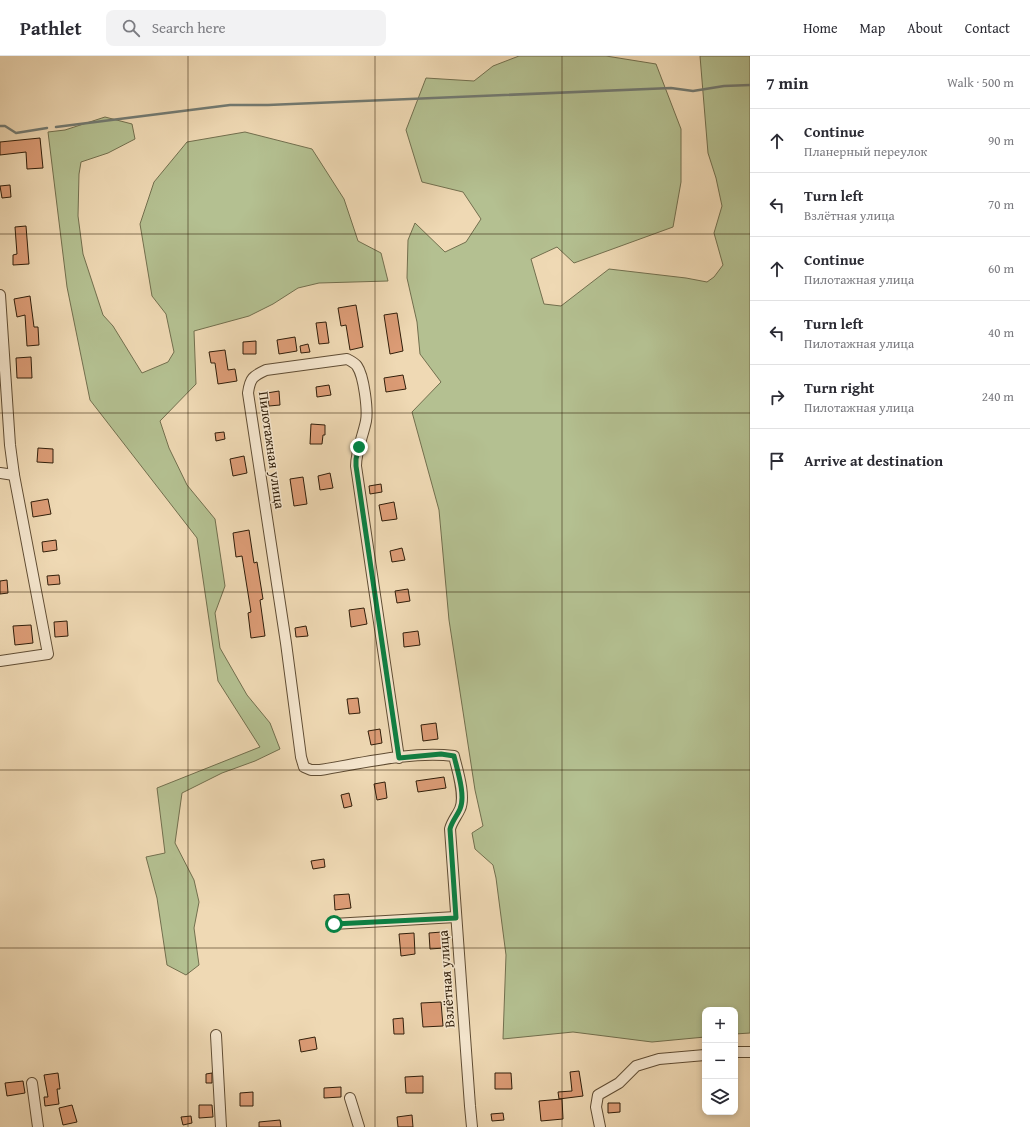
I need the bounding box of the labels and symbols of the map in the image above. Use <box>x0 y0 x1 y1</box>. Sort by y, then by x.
street label: Пилотажная улица <box>254 390 290 510</box>
route end <box>350 438 368 456</box>
route start <box>325 915 343 933</box>
street label: Взлётная улица <box>433 929 459 1028</box>

